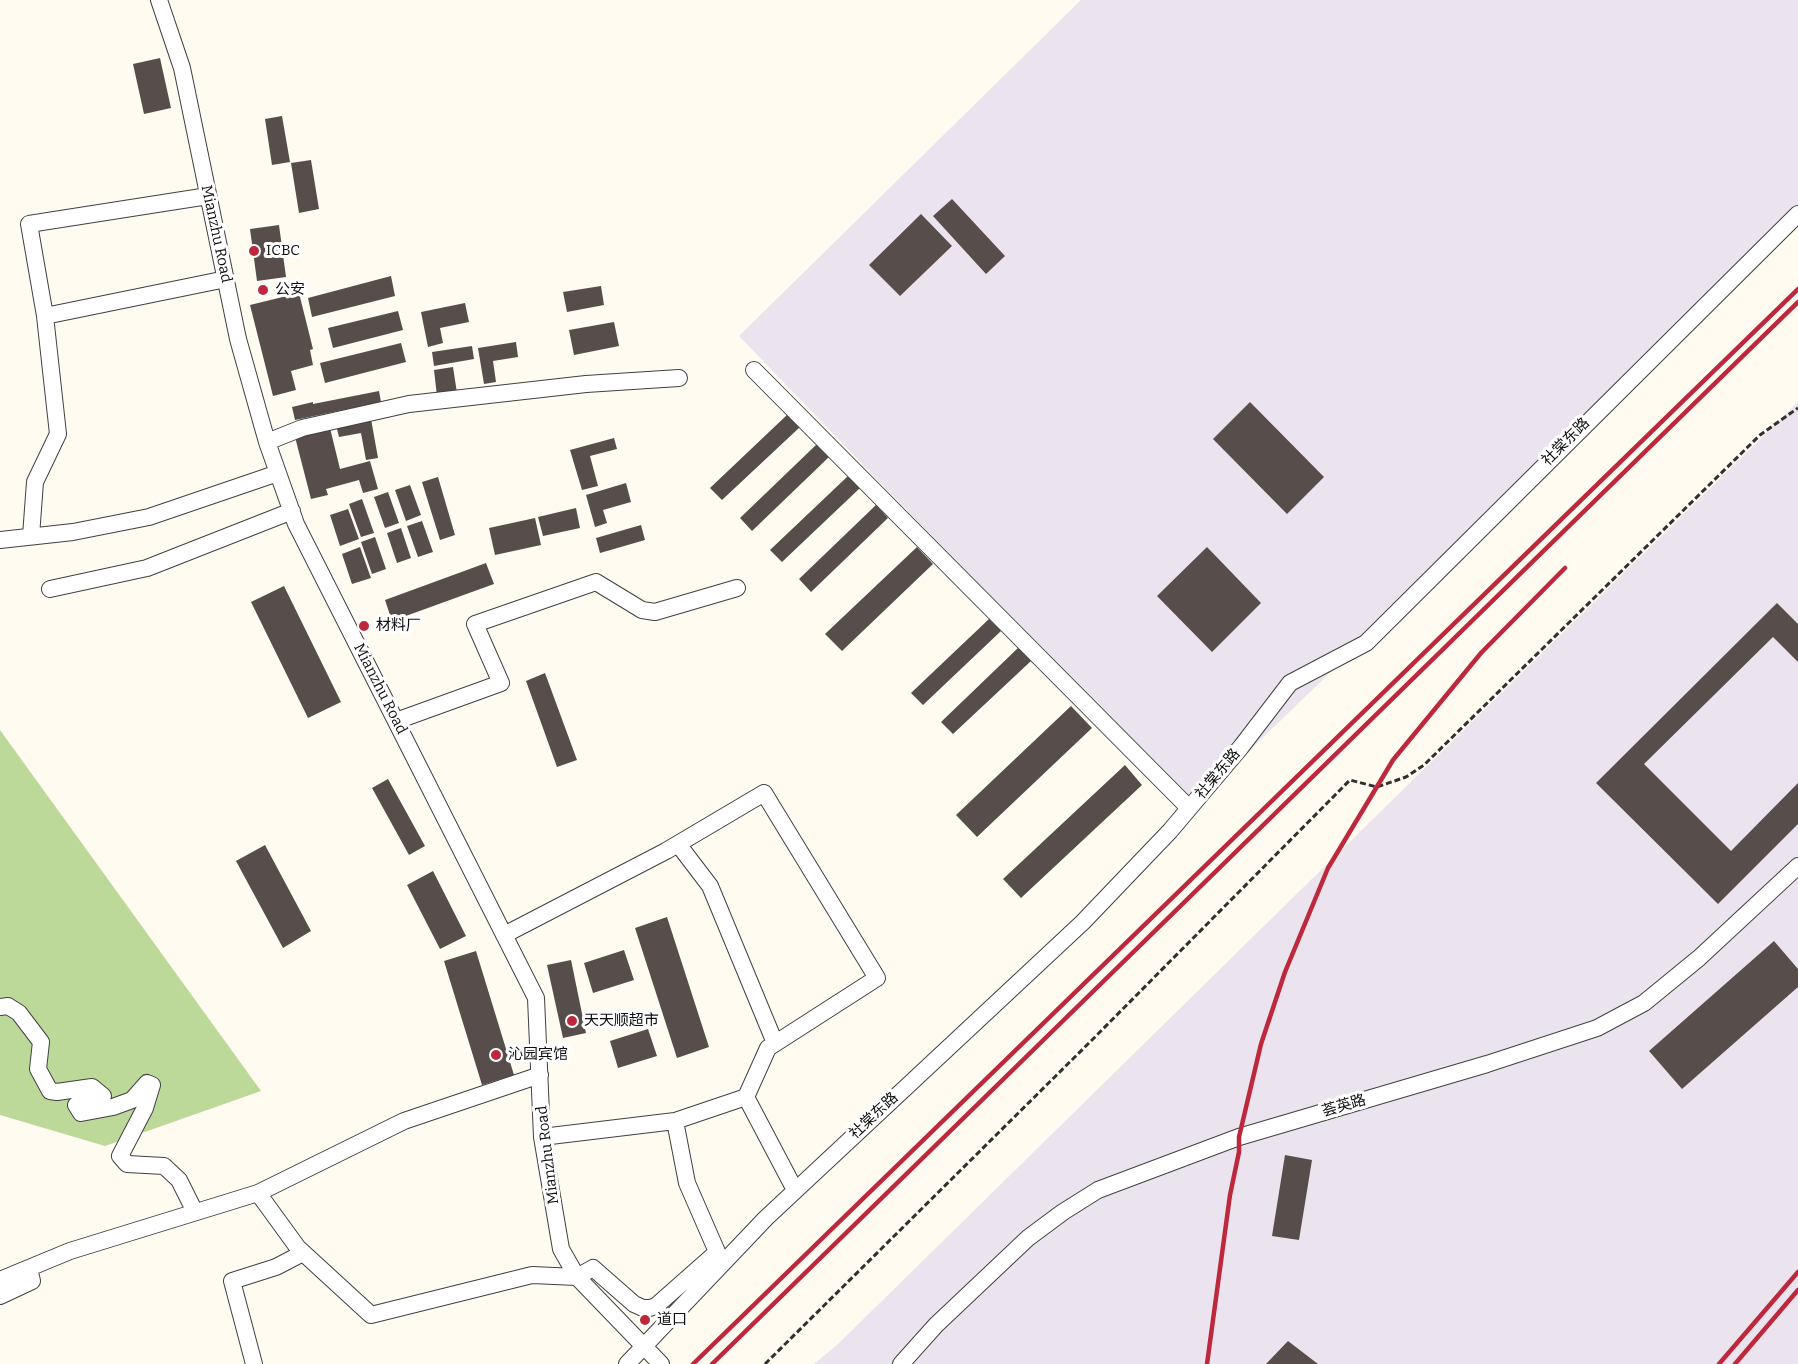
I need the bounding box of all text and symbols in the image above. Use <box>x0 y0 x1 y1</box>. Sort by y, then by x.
street label: Mianzhu Road <box>197 184 235 284</box>
place label: ICBC <box>266 242 300 260</box>
marker: ICBC <box>247 244 261 258</box>
place label: 公安 <box>275 281 305 299</box>
marker: 公安 <box>256 283 270 297</box>
street label: 社棠东路 <box>1538 414 1594 470</box>
place label: 材料厂 <box>376 617 421 635</box>
marker: 材料厂 <box>357 619 371 633</box>
street label: Mianzhu Road <box>349 641 411 737</box>
street label: 社棠东路 <box>1192 745 1244 803</box>
place label: 天天顺超市 <box>584 1012 659 1030</box>
marker: 天天顺超市 <box>565 1014 579 1028</box>
place label: 沁园宾馆 <box>508 1046 568 1064</box>
marker: 沁园宾馆 <box>489 1048 503 1062</box>
street label: 社棠东路 <box>846 1089 902 1143</box>
street label: 荟英路 <box>1320 1091 1368 1121</box>
street label: Mianzhu Road <box>533 1105 563 1205</box>
place label: 道口 <box>657 1311 687 1329</box>
marker: 道口 <box>638 1313 652 1327</box>

